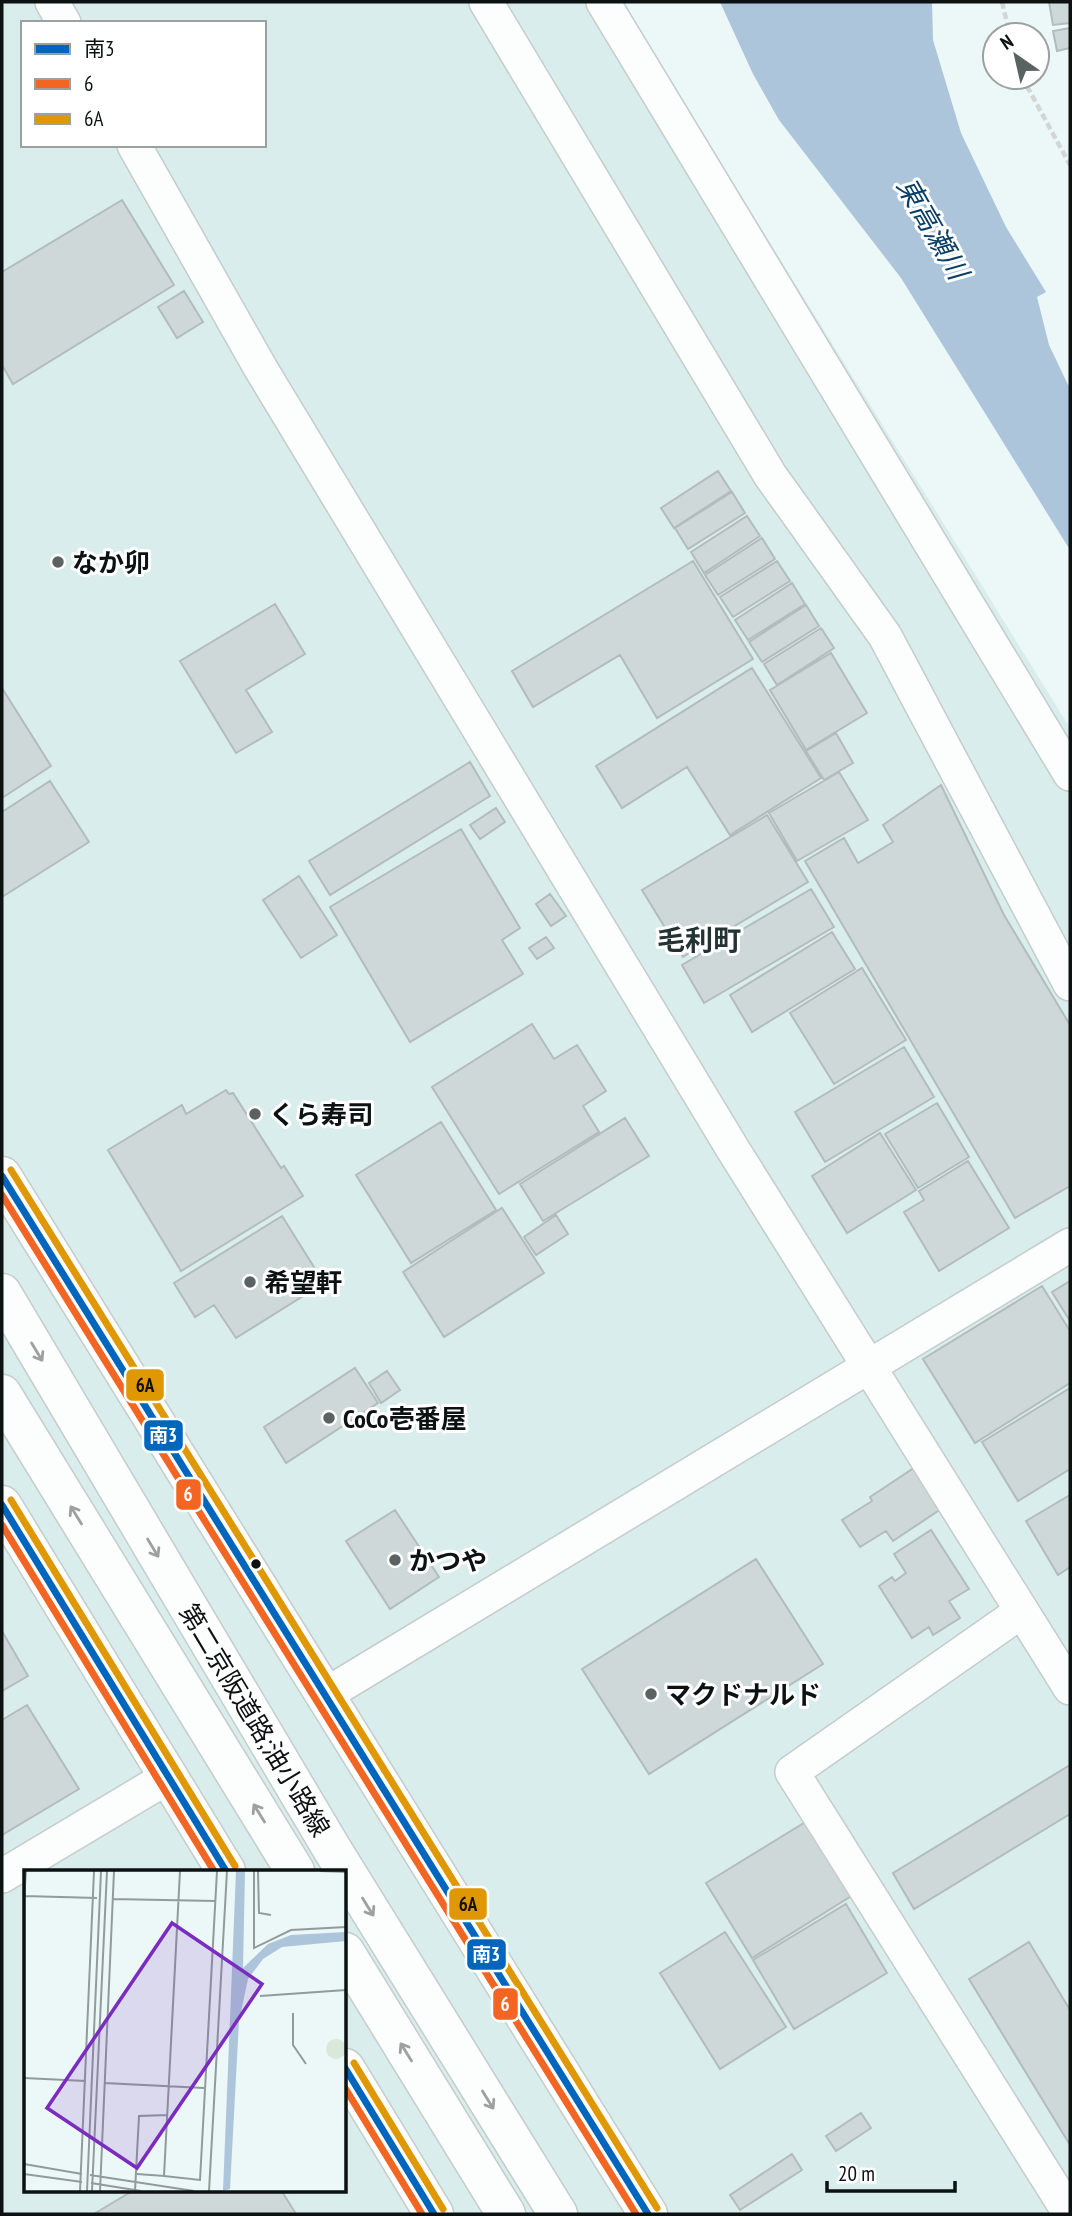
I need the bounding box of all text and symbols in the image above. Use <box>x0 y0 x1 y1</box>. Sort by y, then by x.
legend <box>21 21 266 147</box>
north arrow <box>981 21 1051 91</box>
text: N <box>996 29 1017 55</box>
text: 南3 <box>84 35 114 62</box>
text: 6 <box>84 70 93 97</box>
text: 6A <box>84 105 103 132</box>
water label: 東高瀬川 <box>889 170 979 288</box>
place label: なか卯 <box>72 546 150 579</box>
marker: なか卯 <box>50 554 66 570</box>
district label: 毛利町 <box>657 921 741 958</box>
place label: くら寿司 <box>269 1098 373 1131</box>
marker: くら寿司 <box>247 1106 263 1122</box>
place label: 希望軒 <box>264 1266 342 1299</box>
marker: 希望軒 <box>242 1274 258 1290</box>
one-way arrow <box>30 1341 44 1361</box>
line badge: 6A <box>125 1368 165 1402</box>
text: 6A <box>136 1373 155 1397</box>
place label: CoCo壱番屋 <box>343 1402 466 1435</box>
marker: CoCo壱番屋 <box>321 1410 337 1426</box>
line badge: 南3 <box>143 1419 184 1452</box>
text: 南3 <box>149 1423 177 1447</box>
line badge: 6 <box>175 1478 202 1511</box>
text: 6 <box>183 1482 193 1506</box>
one-way arrow <box>69 1505 83 1525</box>
one-way arrow <box>146 1537 160 1557</box>
place label: かつや <box>409 1544 487 1577</box>
marker: かつや <box>387 1552 403 1568</box>
unlabelled marker <box>249 1557 263 1571</box>
street label: 第二京阪道路;油小路線 <box>172 1598 338 1842</box>
place label: マクドナルド <box>665 1678 821 1711</box>
marker: マクドナルド <box>643 1686 659 1702</box>
one-way arrow <box>252 1804 266 1824</box>
inset map <box>24 1870 346 2192</box>
line badge: 6A <box>448 1887 488 1921</box>
text: 6A <box>459 1892 478 1916</box>
one-way arrow <box>361 1896 375 1916</box>
line badge: 南3 <box>466 1938 507 1971</box>
text: 南3 <box>472 1942 500 1966</box>
line badge: 6 <box>492 1987 519 2021</box>
text: 6 <box>500 1992 510 2016</box>
one-way arrow <box>399 2042 413 2062</box>
one-way arrow <box>481 2090 495 2110</box>
scale bar <box>827 2150 955 2194</box>
text: 20 m <box>838 2160 875 2187</box>

